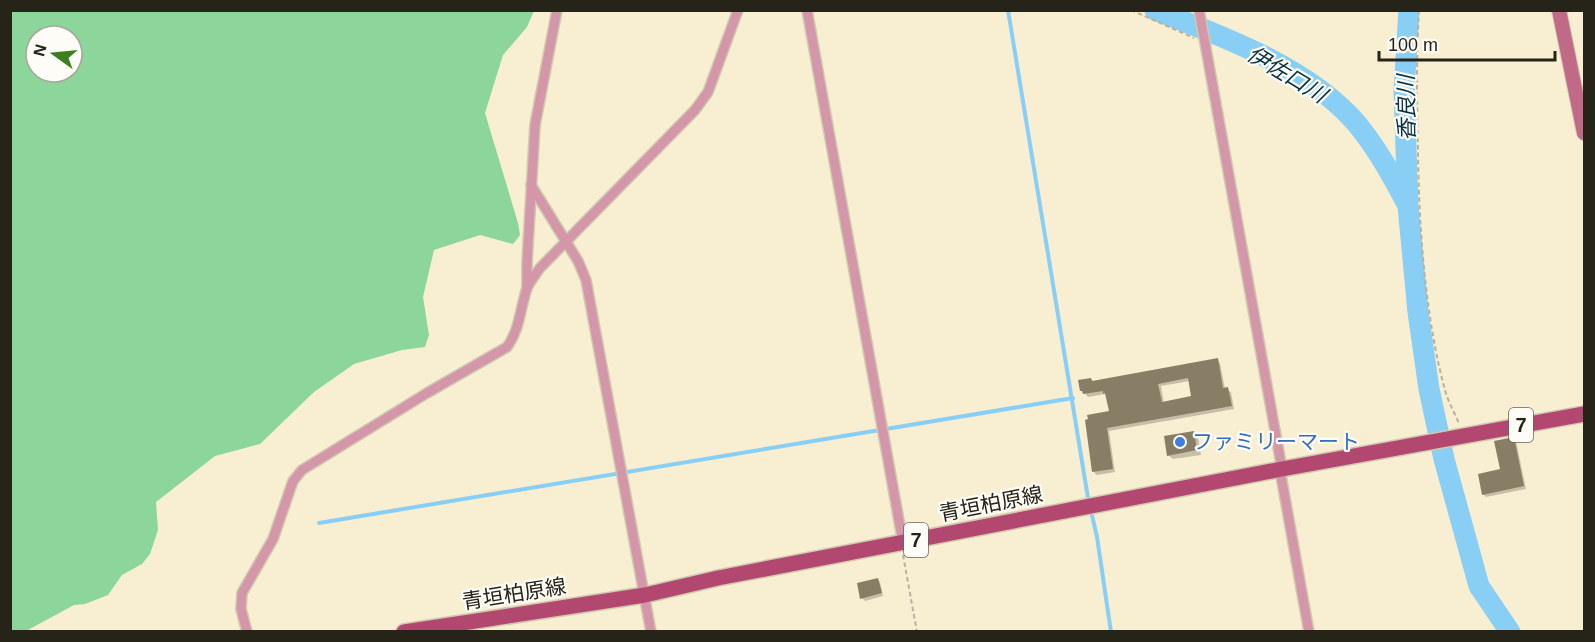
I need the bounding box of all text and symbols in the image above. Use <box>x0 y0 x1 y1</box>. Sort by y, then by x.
north arrow <box>24 24 84 84</box>
scale bar <box>1379 24 1554 62</box>
text: 100 m <box>1388 35 1438 55</box>
water label: 伊佐口川 <box>1243 41 1333 109</box>
text: N <box>30 42 50 58</box>
water label: 香良川 <box>1393 73 1420 141</box>
road number: 7 <box>1509 408 1533 442</box>
place label: ファミリーマート <box>1192 430 1360 453</box>
marker: ファミリーマート <box>1173 435 1187 449</box>
street label: 青垣柏原線 <box>937 482 1045 525</box>
road number: 7 <box>904 523 928 557</box>
street label: 青垣柏原線 <box>460 574 568 613</box>

